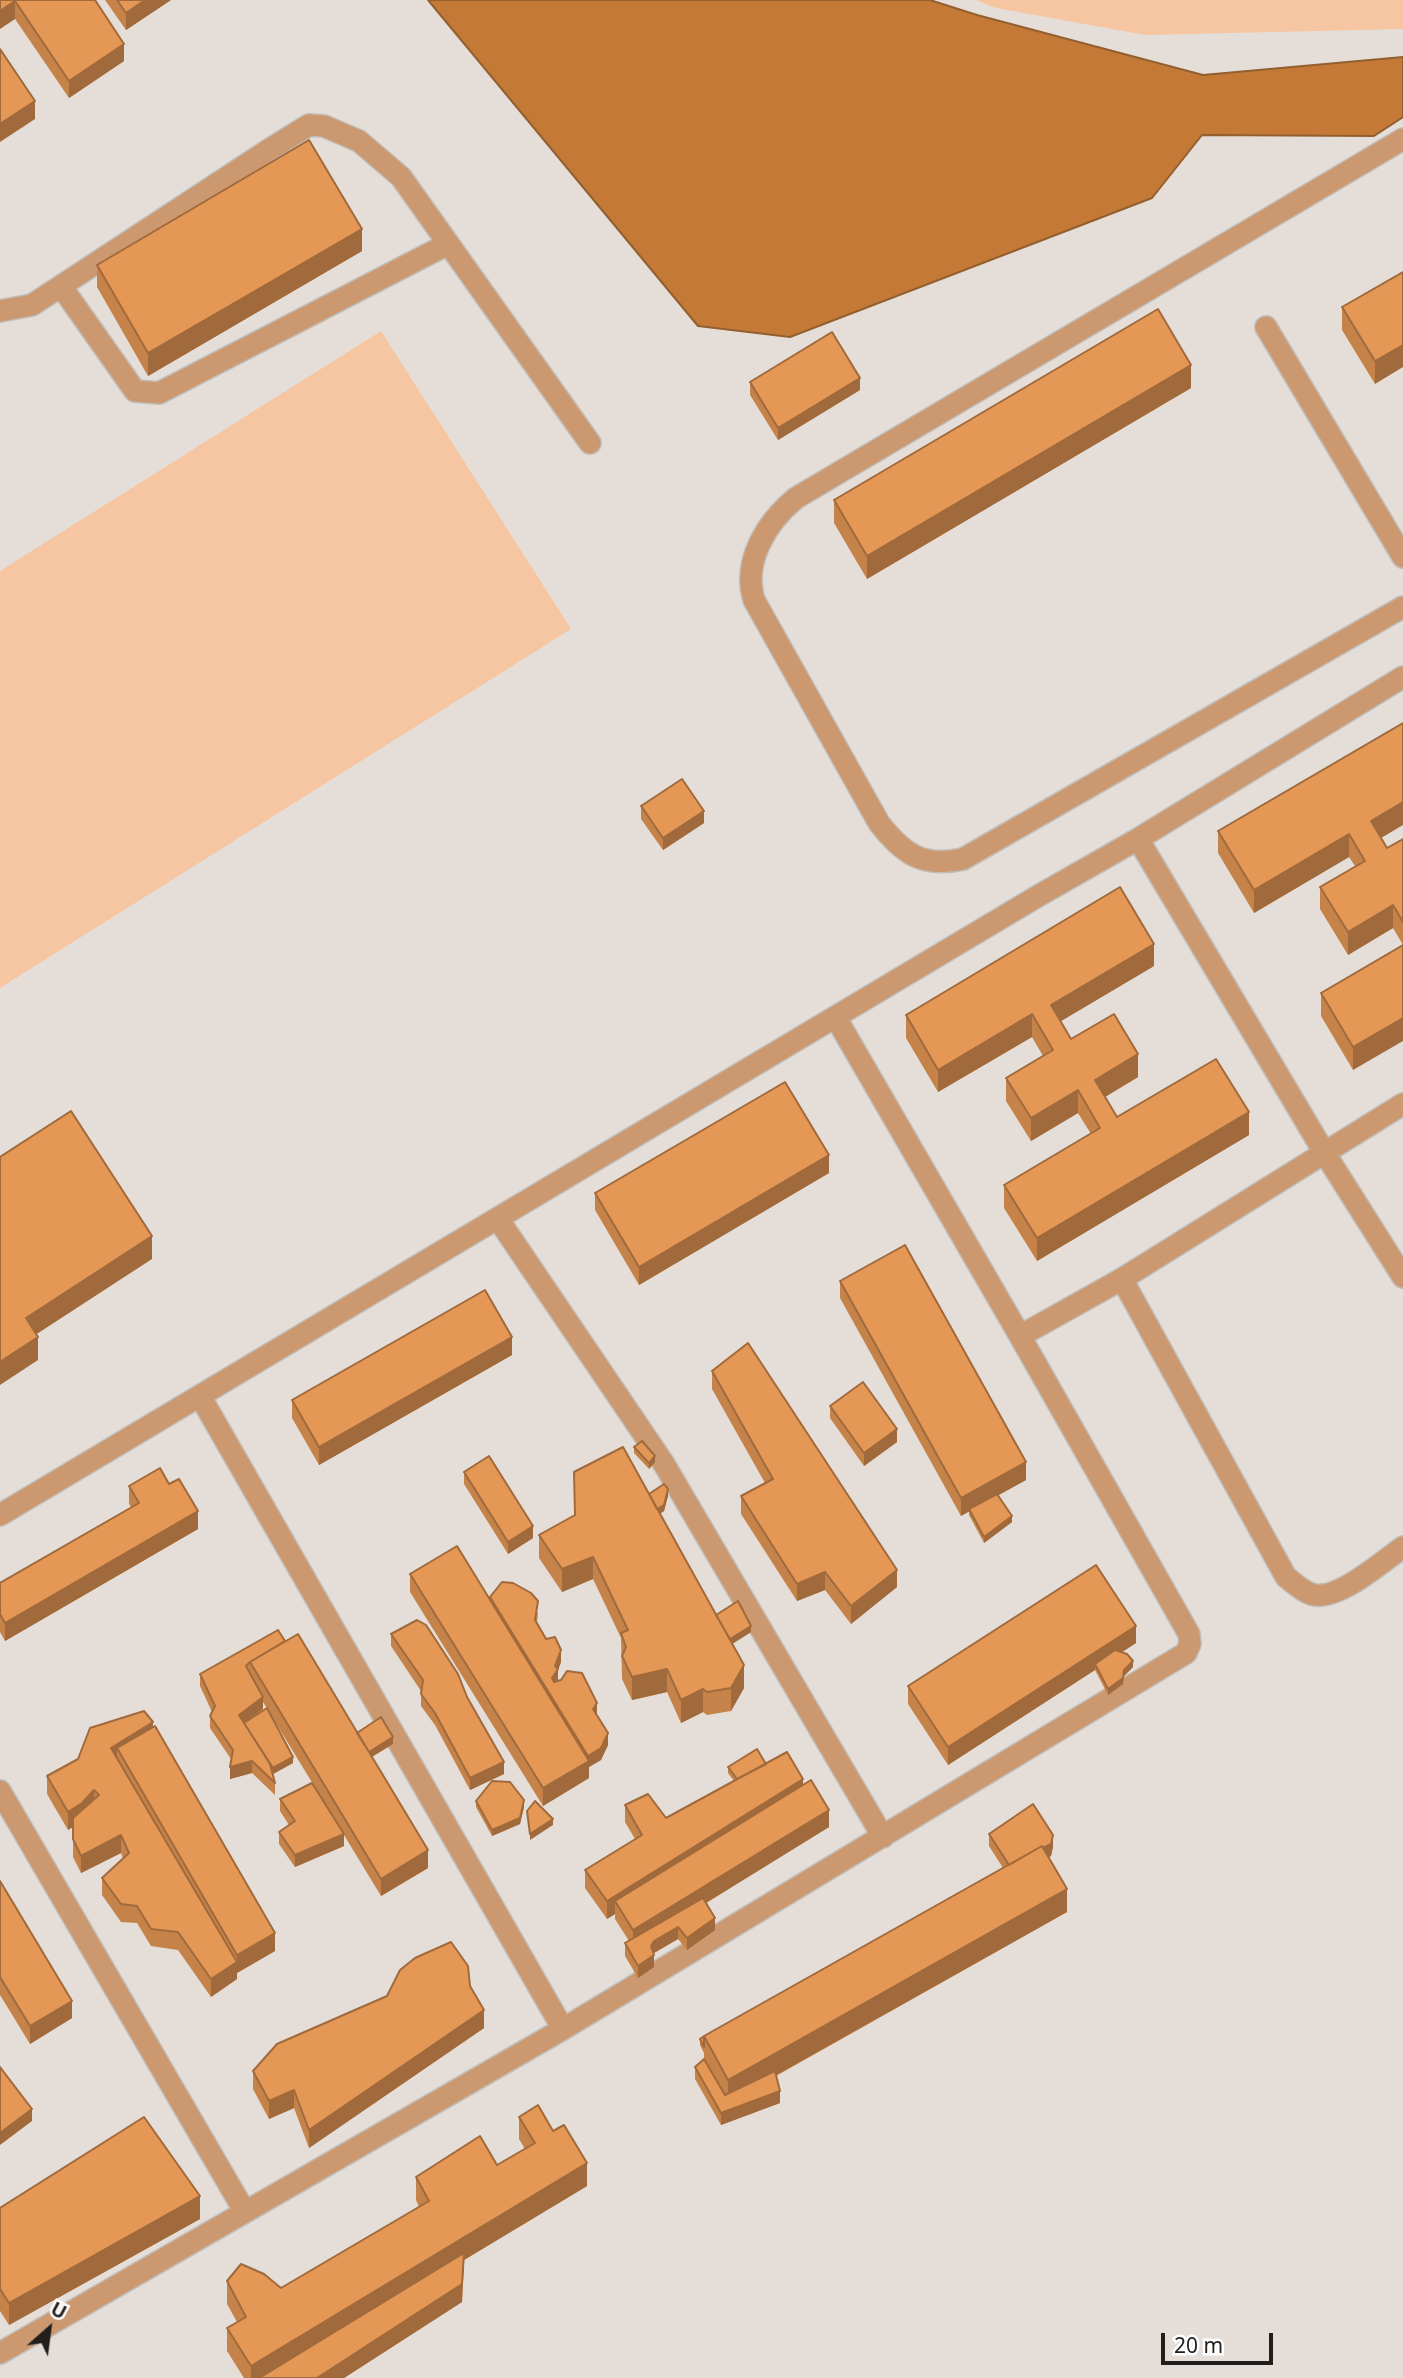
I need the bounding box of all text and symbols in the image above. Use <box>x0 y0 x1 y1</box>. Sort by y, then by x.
north arrow <box>14 2294 84 2364</box>
text: U <box>46 2296 71 2325</box>
scale bar <box>1165 2318 1277 2362</box>
text: 20 m <box>1174 2331 1223 2359</box>

